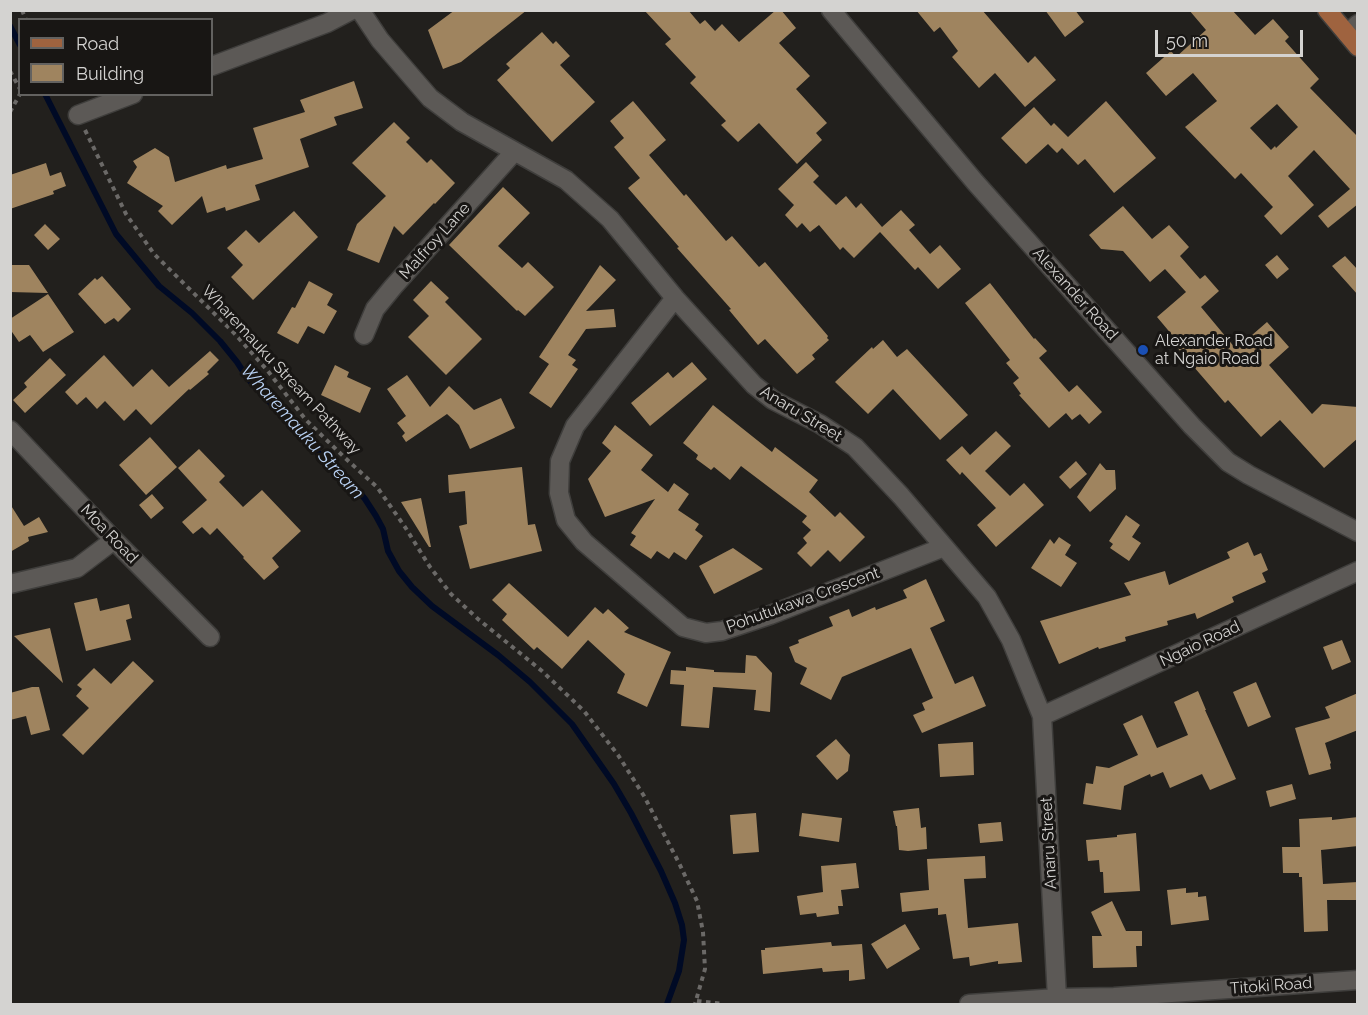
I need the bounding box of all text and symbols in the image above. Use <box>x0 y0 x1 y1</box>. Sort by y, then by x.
legend <box>18 18 213 96</box>
scale bar <box>1158 18 1306 56</box>
text: 50 m <box>1166 30 1208 51</box>
text: Road <box>76 33 119 54</box>
text: Building <box>76 63 144 84</box>
street label: Malfroy Lane <box>396 199 474 283</box>
street label: Alexander Road <box>1028 244 1122 344</box>
street label: Wharemauku Stream Pathway <box>197 281 365 459</box>
place label: Alexander Road at Ngaio Road <box>1155 331 1273 369</box>
marker: Alexander Road at Ngaio Road <box>1136 343 1150 357</box>
water label: Wharemauku Stream <box>236 360 368 504</box>
street label: Anaru Street <box>756 382 846 446</box>
street label: Moa Road <box>76 501 142 567</box>
street label: Pohutukawa Crescent <box>724 563 882 637</box>
street label: Ngaio Road <box>1157 617 1243 671</box>
street label: Anaru Street <box>1037 796 1061 890</box>
street label: Titoki Road <box>1229 974 1313 998</box>

